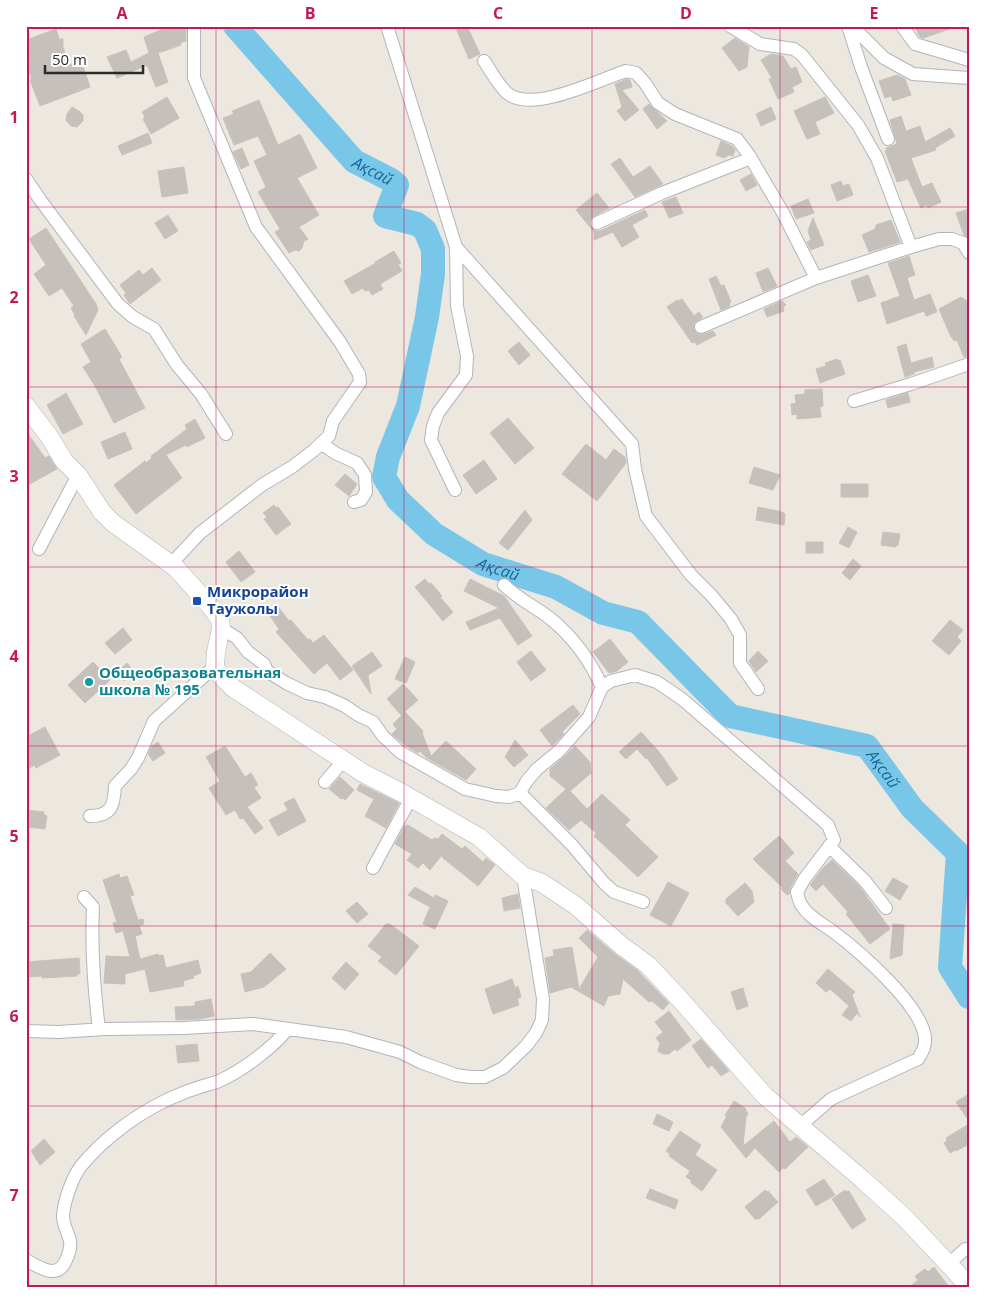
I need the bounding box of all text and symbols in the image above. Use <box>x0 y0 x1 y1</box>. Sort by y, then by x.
text: A <box>116 2 128 24</box>
text: B <box>305 2 315 24</box>
text: C <box>493 2 503 24</box>
text: D <box>680 2 692 24</box>
text: E <box>870 2 879 24</box>
scale bar <box>45 42 142 74</box>
text: 50 m <box>52 49 87 69</box>
text: 1 <box>9 106 19 128</box>
water label: Ақсай <box>348 151 397 190</box>
text: 2 <box>9 286 19 308</box>
text: 3 <box>9 465 19 487</box>
water label: Ақсай <box>472 551 522 586</box>
place label: Микрорайон Таужолы <box>207 581 309 618</box>
marker: Микрорайон Таужолы <box>191 595 203 607</box>
text: 4 <box>9 645 19 667</box>
place label: Общеобразовательная школа № 195 <box>99 662 281 699</box>
marker: Общеобразовательная школа № 195 <box>83 676 95 688</box>
water label: Ақсай <box>861 744 905 793</box>
text: 5 <box>9 825 19 847</box>
text: 6 <box>9 1005 19 1027</box>
text: 7 <box>9 1184 19 1206</box>

